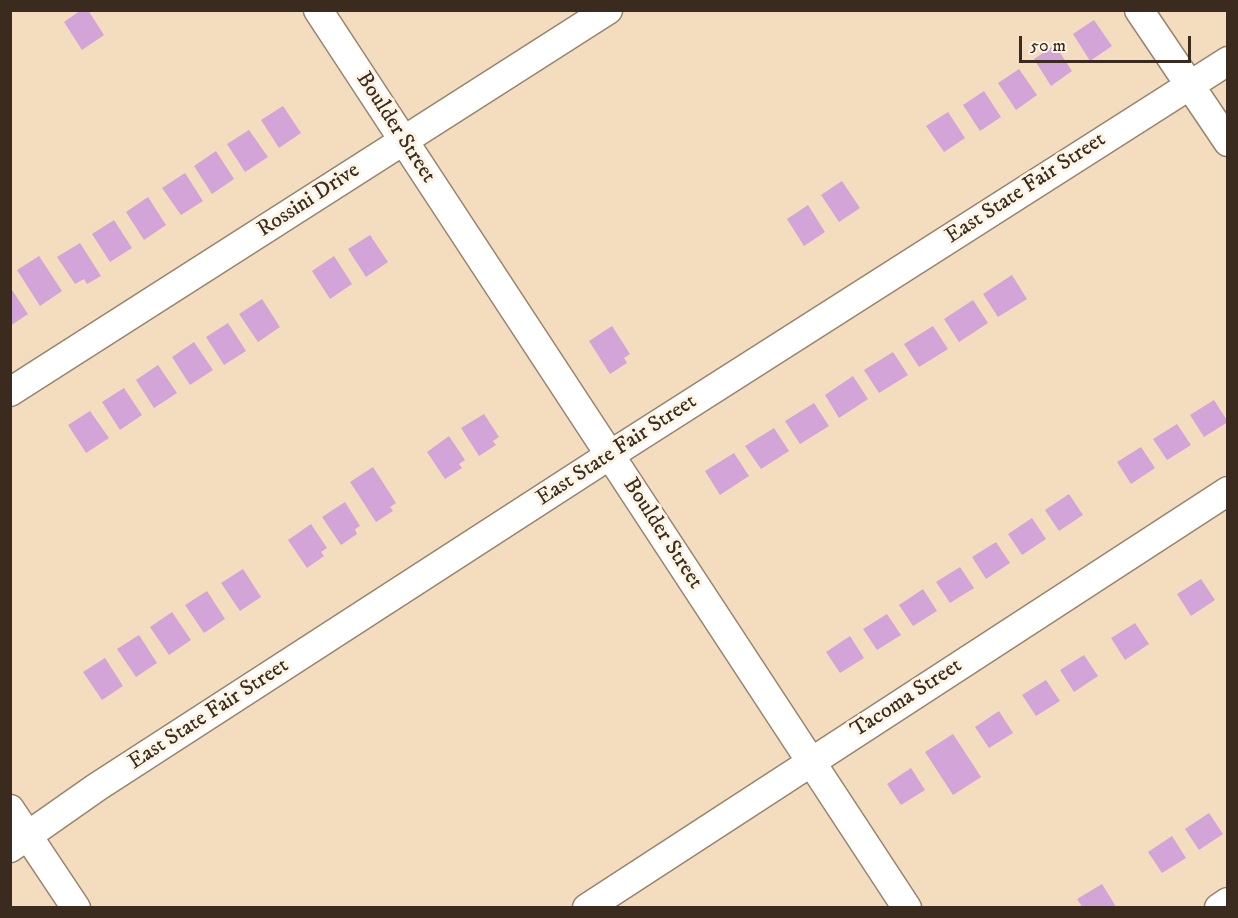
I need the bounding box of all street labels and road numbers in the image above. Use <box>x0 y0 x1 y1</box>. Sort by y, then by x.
street label: Boulder Street <box>349 68 441 188</box>
street label: East State Fair Street <box>941 127 1111 251</box>
street label: Rossini Drive <box>253 158 365 244</box>
street label: East State Fair Street <box>532 389 702 513</box>
street label: Boulder Street <box>616 474 708 594</box>
street label: East State Fair Street <box>124 653 294 777</box>
street label: Tacoma Street <box>847 653 967 745</box>

